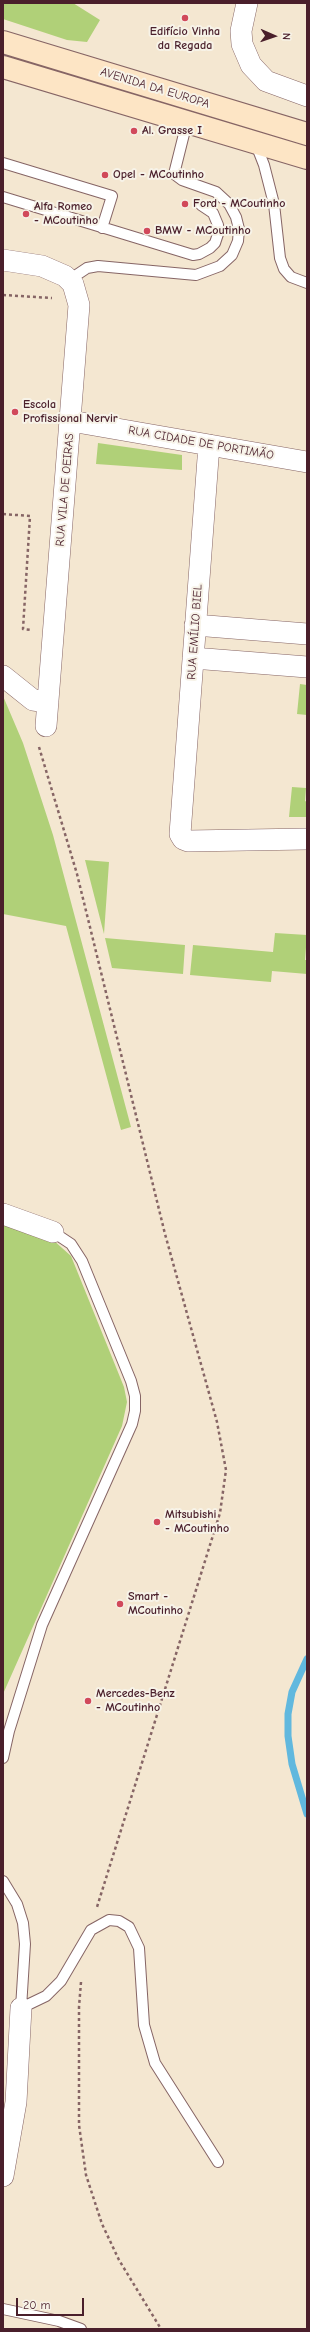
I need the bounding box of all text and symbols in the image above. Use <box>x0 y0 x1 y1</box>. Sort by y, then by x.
marker: Edifício Vinha da Regada <box>180 13 190 23</box>
north arrow <box>254 16 294 56</box>
place label: Edifício Vinha da Regada <box>150 25 220 53</box>
text: N <box>280 33 293 40</box>
street label: AVENIDA DA EUROPA <box>99 65 211 111</box>
place label: Al. Grasse I <box>142 124 202 138</box>
marker: Al. Grasse I <box>129 126 139 136</box>
place label: Opel - MCoutinho <box>113 168 204 182</box>
marker: Opel - MCoutinho <box>100 170 110 180</box>
place label: Ford - MCoutinho <box>193 197 285 211</box>
marker: Ford - MCoutinho <box>180 199 190 209</box>
place label: Alfa Romeo - MCoutinho <box>34 200 98 228</box>
marker: Alfa Romeo - MCoutinho <box>21 209 31 219</box>
place label: BMW - MCoutinho <box>155 224 251 238</box>
marker: BMW - MCoutinho <box>142 226 152 236</box>
place label: Escola Profissional Nervir <box>23 398 118 426</box>
marker: Escola Profissional Nervir <box>10 407 20 417</box>
street label: RUA CIDADE DE PORTIMÃO <box>127 423 275 463</box>
street label: RUA VILA DE OEIRAS <box>53 433 77 547</box>
street label: RUA EMÍLIO BIEL <box>184 584 206 680</box>
place label: Mitsubishi - MCoutinho <box>165 1508 229 1536</box>
marker: Mitsubishi - MCoutinho <box>152 1517 162 1527</box>
place label: Smart - MCoutinho <box>128 1590 183 1618</box>
marker: Smart - MCoutinho <box>115 1599 125 1609</box>
place label: Mercedes-Benz - MCoutinho <box>96 1687 175 1715</box>
marker: Mercedes-Benz - MCoutinho <box>83 1696 93 1706</box>
scale bar <box>18 2290 86 2316</box>
text: 20 m <box>23 2298 51 2312</box>

